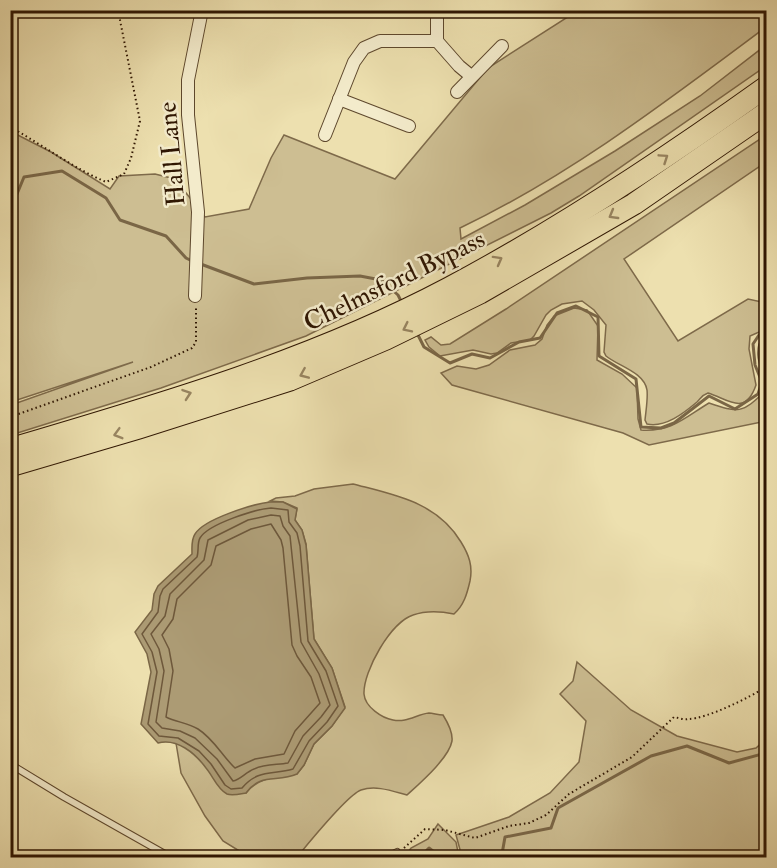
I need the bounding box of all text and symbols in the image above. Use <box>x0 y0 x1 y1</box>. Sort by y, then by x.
street label: Hall Lane <box>151 100 192 207</box>
one-way arrow <box>658 154 669 165</box>
one-way arrow <box>609 208 619 220</box>
street label: Chelmsford Bypass <box>298 223 491 340</box>
one-way arrow <box>492 256 502 268</box>
one-way arrow <box>403 321 414 333</box>
one-way arrow <box>299 367 310 379</box>
one-way arrow <box>181 389 192 402</box>
one-way arrow <box>113 427 124 439</box>

